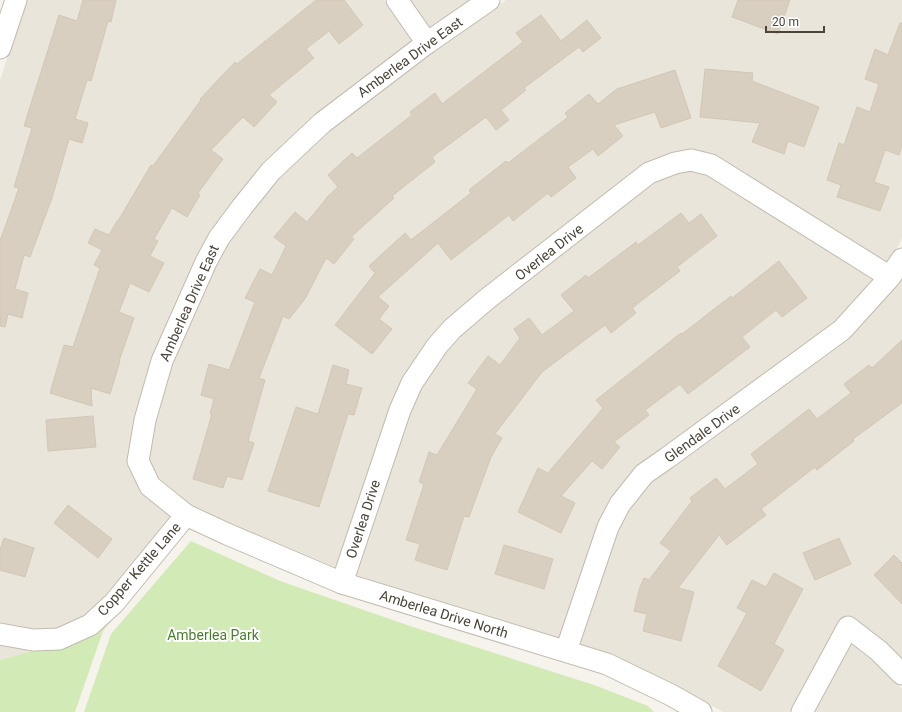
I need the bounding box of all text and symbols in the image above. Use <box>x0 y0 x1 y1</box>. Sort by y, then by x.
scale bar <box>766 8 824 34</box>
street label: Amberlea Drive East <box>354 13 466 100</box>
text: 20 m <box>772 15 799 29</box>
street label: Overlea Drive <box>512 220 586 284</box>
street label: Amberlea Drive East <box>156 242 222 364</box>
street label: Glendale Drive <box>661 400 743 466</box>
street label: Overlea Drive <box>343 478 383 560</box>
street label: Copper Kettle Lane <box>94 519 184 619</box>
street label: Amberlea Drive North <box>378 587 510 641</box>
park label: Amberlea Park <box>167 627 260 643</box>

